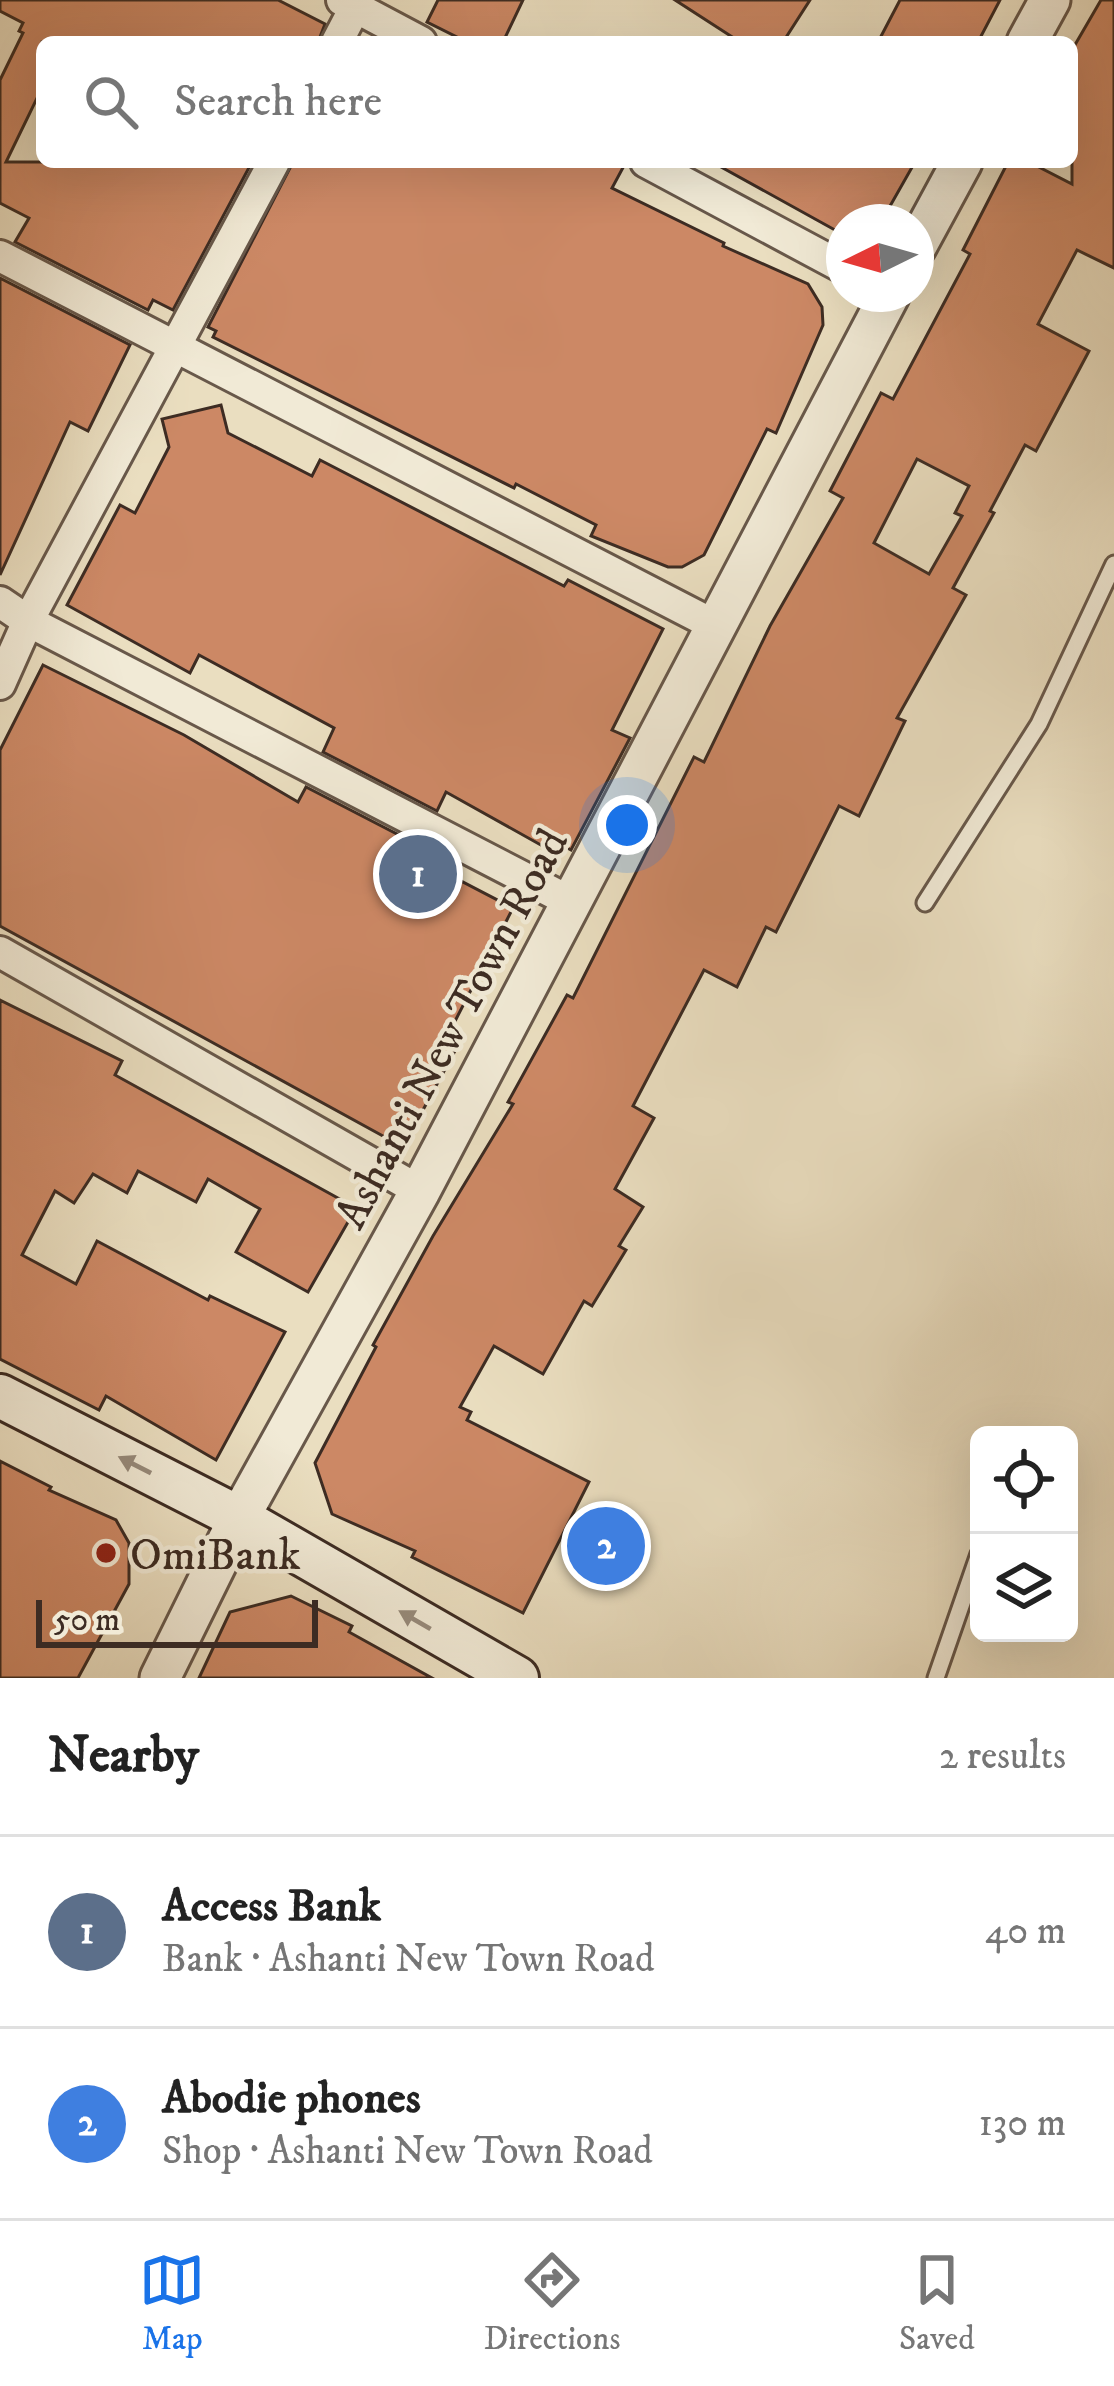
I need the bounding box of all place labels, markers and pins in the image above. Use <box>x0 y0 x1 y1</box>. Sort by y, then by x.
pin: 1 <box>379 829 457 919</box>
pin: 2 <box>567 1501 645 1591</box>
place label: OmiBank <box>130 1528 301 1584</box>
marker: OmiBank <box>93 1540 119 1566</box>

